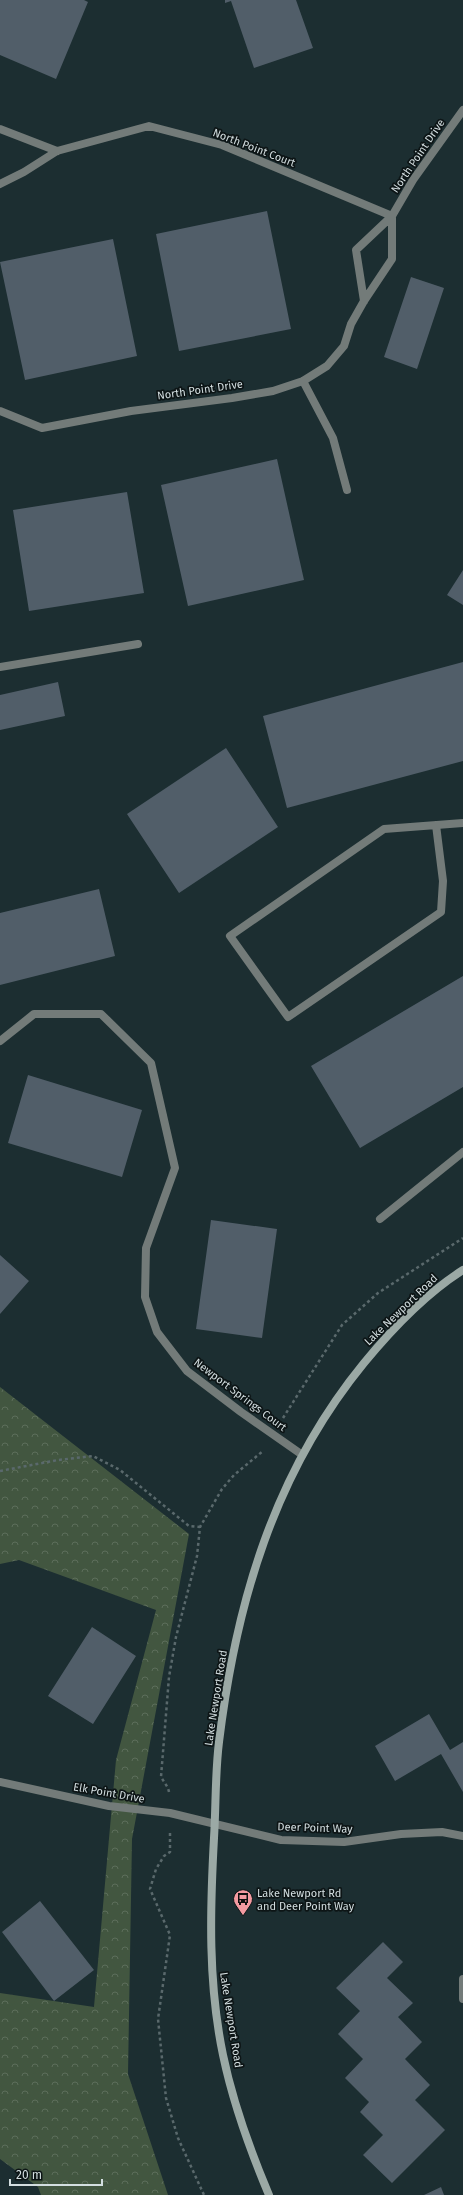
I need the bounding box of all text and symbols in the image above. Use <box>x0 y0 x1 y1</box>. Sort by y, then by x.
street label: North Point Drive <box>389 117 447 195</box>
street label: North Point Court <box>211 126 297 170</box>
street label: North Point Drive <box>156 378 244 402</box>
street label: Lake Newport Road <box>362 1272 440 1348</box>
street label: Newport Springs Court <box>191 1356 289 1434</box>
street label: Lake Newport Road <box>202 1649 230 1747</box>
street label: Elk Point Drive <box>72 1780 146 1806</box>
street label: Deer Point Way <box>277 1820 353 1836</box>
place label: Lake Newport Rd and Deer Point Way <box>257 1887 355 1913</box>
bus stop icon: Lake Newport Rd and Deer Point Way <box>232 1888 254 1916</box>
street label: Lake Newport Road <box>217 1971 245 2069</box>
scale bar <box>10 2161 102 2187</box>
text: 20 m <box>16 2168 42 2182</box>

